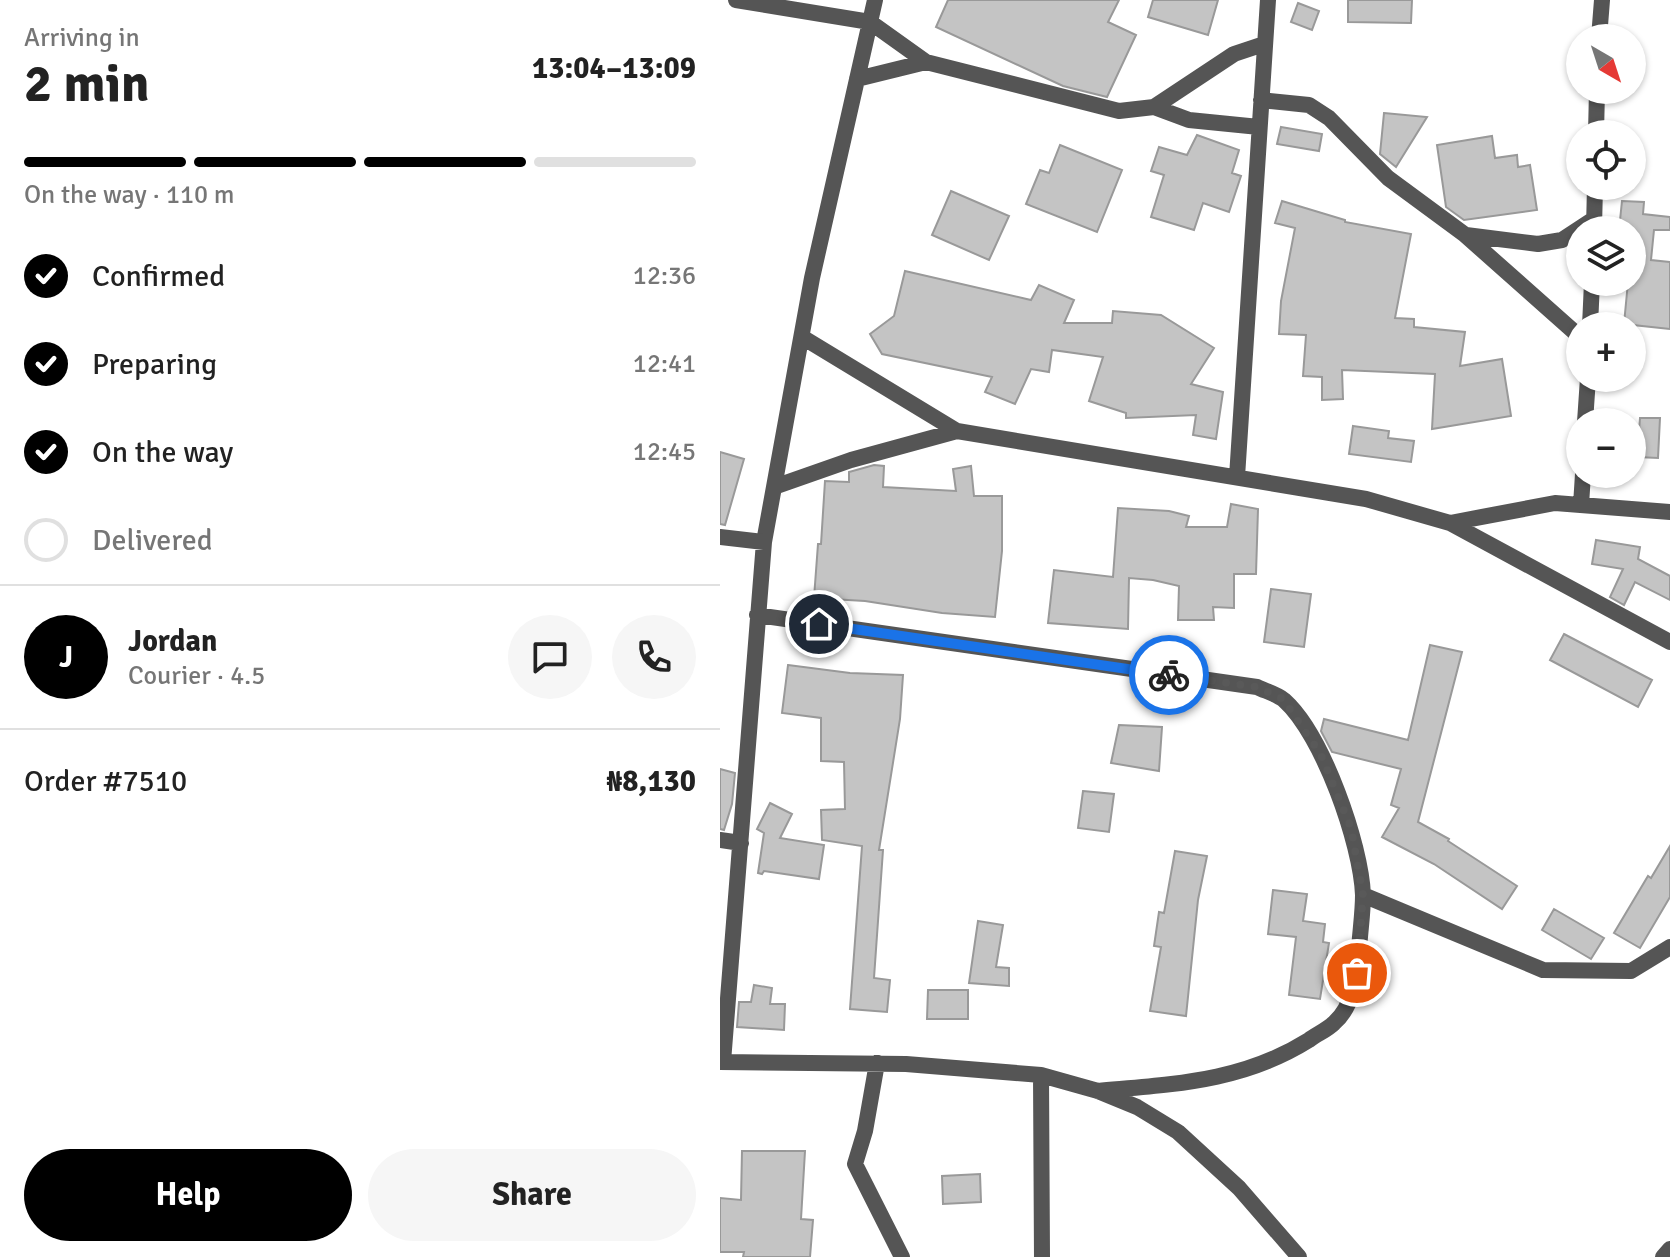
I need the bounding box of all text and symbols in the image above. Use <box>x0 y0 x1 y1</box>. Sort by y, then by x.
text: Arriving in <box>24 22 140 54</box>
north arrow <box>1566 24 1646 104</box>
map controls <box>1566 24 1646 488</box>
text: 13:04–13:09 <box>532 50 696 87</box>
text: 2 min <box>24 52 150 116</box>
button: locate <box>1566 120 1646 200</box>
text: On the way · 110 m <box>24 179 234 211</box>
button: layers <box>1566 216 1646 296</box>
icon: check <box>24 254 68 298</box>
text: Confirmed <box>92 258 225 295</box>
text: 12:36 <box>633 260 696 292</box>
button: + <box>1566 312 1646 392</box>
icon: check <box>24 342 68 386</box>
text: Preparing <box>92 346 217 383</box>
text: 12:41 <box>633 348 696 380</box>
button: − <box>1566 408 1646 488</box>
icon: check <box>24 430 68 474</box>
text: On the way <box>92 434 233 471</box>
text: 12:45 <box>633 436 696 468</box>
text: Delivered <box>92 522 213 559</box>
pin <box>785 590 853 658</box>
icon: home <box>797 602 841 646</box>
button: chat <box>508 615 592 699</box>
button: phone <box>612 615 696 699</box>
text: Jordan <box>128 623 217 660</box>
courier <box>1129 635 1209 715</box>
text: J <box>59 639 73 676</box>
icon: bike <box>1147 653 1191 697</box>
text: Courier · 4.5 <box>128 660 265 692</box>
text: Order #7510 <box>24 763 187 800</box>
text: ₦8,130 <box>606 763 696 800</box>
pin <box>1323 939 1391 1007</box>
icon: bag <box>1335 951 1379 995</box>
button: Help <box>24 1149 352 1241</box>
button: Share <box>368 1149 696 1241</box>

